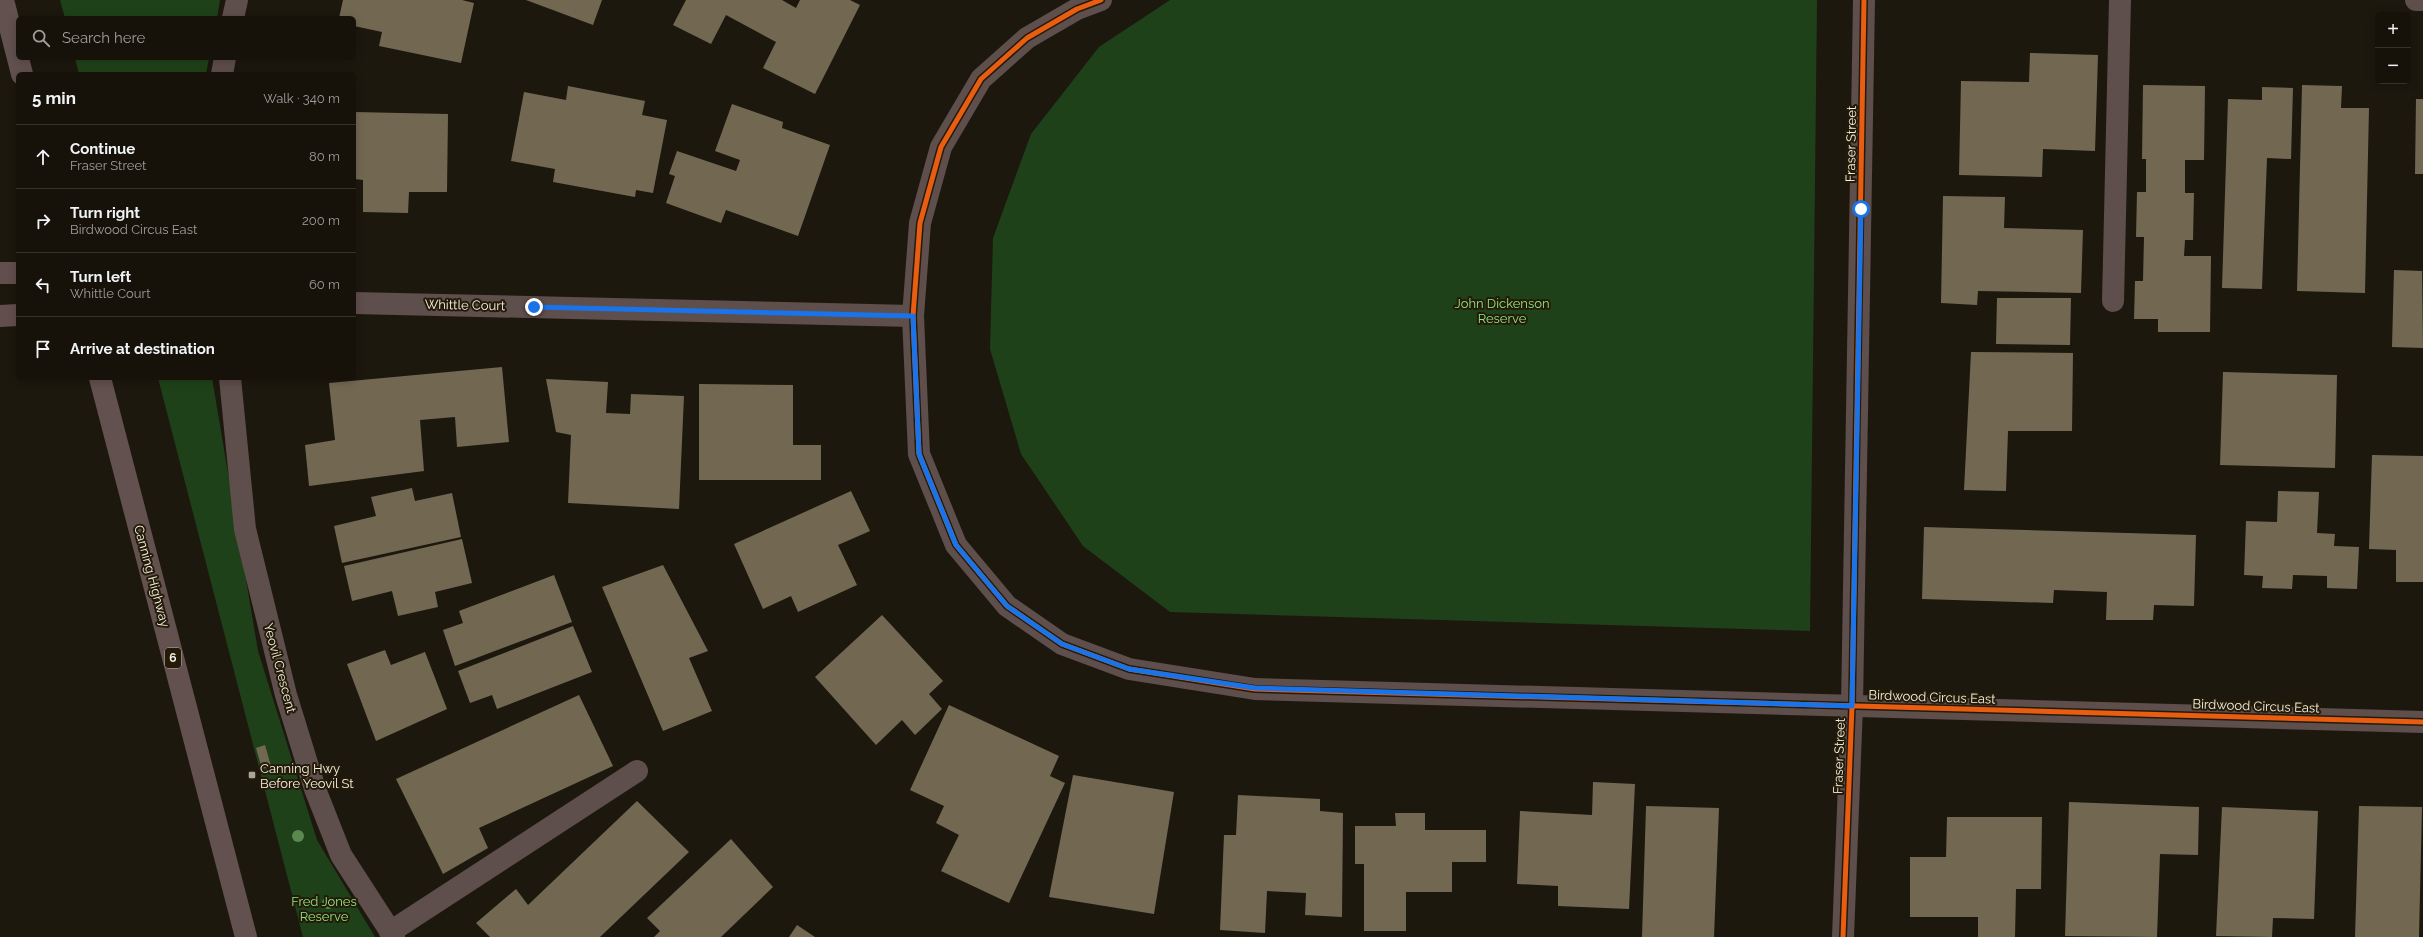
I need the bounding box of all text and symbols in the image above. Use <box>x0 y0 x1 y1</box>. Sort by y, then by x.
map controls <box>2375 12 2411 84</box>
button: + <box>2375 12 2411 48</box>
search box <box>16 16 356 60</box>
icon: search <box>30 27 52 49</box>
text: Search here <box>62 29 145 47</box>
button: − <box>2375 48 2411 84</box>
text: 5 min <box>32 88 76 108</box>
text: Walk · 340 m <box>263 91 340 106</box>
street label: Fraser Street <box>1843 105 1859 182</box>
text: Continue <box>70 140 135 158</box>
icon: ahead <box>32 146 54 168</box>
text: 80 m <box>309 149 340 164</box>
text: Fraser Street <box>70 158 146 173</box>
route start <box>1852 200 1870 218</box>
text: Turn right <box>70 204 140 222</box>
icon: right <box>32 210 54 232</box>
text: 200 m <box>302 213 340 228</box>
text: Birdwood Circus East <box>70 222 197 237</box>
text: Turn left <box>70 268 131 286</box>
icon: left <box>32 274 54 296</box>
text: 60 m <box>309 277 340 292</box>
text: Whittle Court <box>70 286 151 301</box>
park label: John Dickenson Reserve <box>1455 296 1549 326</box>
street label: Whittle Court <box>425 297 506 313</box>
route end <box>525 298 543 316</box>
icon: arrive <box>32 338 54 360</box>
text: Arrive at destination <box>70 340 215 358</box>
street label: Canning Highway <box>131 523 173 629</box>
street label: Yeovil Crescent <box>261 621 299 715</box>
road number: 6 <box>165 648 181 668</box>
street label: Birdwood Circus East <box>1868 687 1997 707</box>
street label: Birdwood Circus East <box>2192 696 2321 716</box>
street label: Fraser Street <box>1830 717 1848 794</box>
place label: Canning Hwy Before Yeovil St <box>260 761 354 791</box>
marker: Canning Hwy Before Yeovil St <box>247 770 257 780</box>
park label: Fred Jones Reserve <box>291 894 357 924</box>

